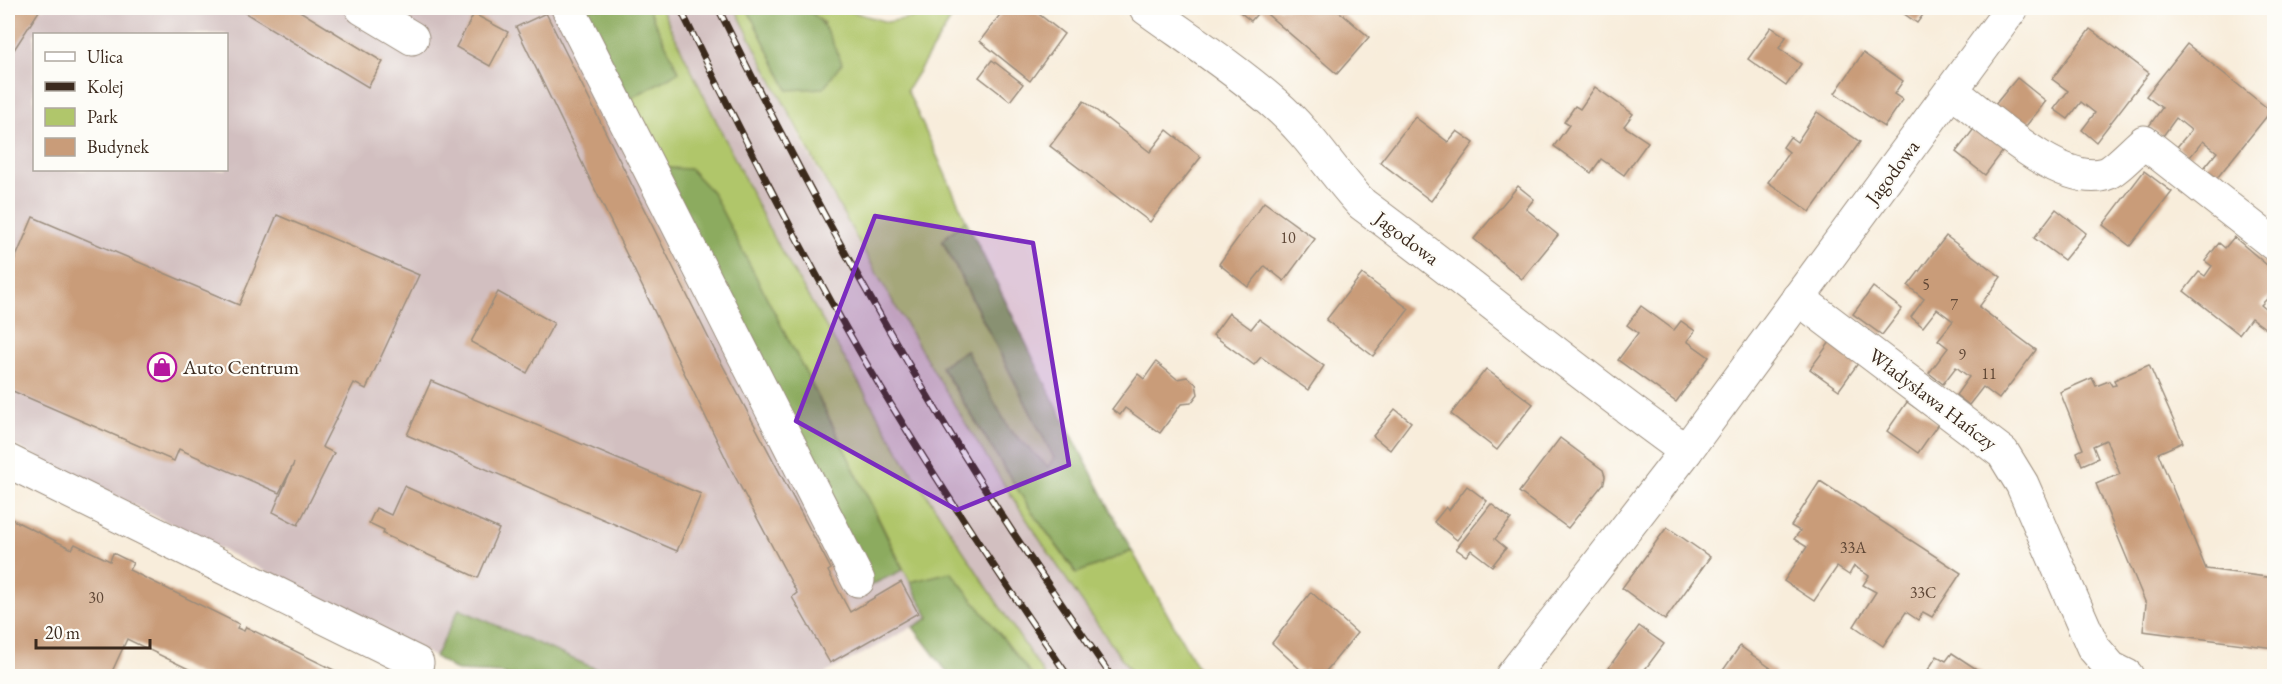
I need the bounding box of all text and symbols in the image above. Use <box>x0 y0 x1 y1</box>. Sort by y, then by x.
legend <box>33 33 228 171</box>
text: Ulica <box>87 45 124 68</box>
text: Kolej <box>87 75 123 98</box>
text: Park <box>87 105 118 128</box>
street label: Jagodowa <box>1858 134 1925 211</box>
text: Budynek <box>87 135 150 158</box>
street label: Jagodowa <box>1368 204 1445 271</box>
house number: 10 <box>1280 227 1296 248</box>
house number: 5 <box>1922 274 1930 295</box>
house number: 7 <box>1950 294 1958 315</box>
street label: Władysława Hańczy <box>1863 342 2003 456</box>
house number: 9 <box>1958 344 1966 365</box>
shop icon: Auto Centrum <box>146 351 178 383</box>
place label: Auto Centrum <box>182 354 300 380</box>
house number: 11 <box>1981 363 1997 384</box>
house number: 33A <box>1840 537 1867 558</box>
house number: 33C <box>1910 582 1936 603</box>
house number: 30 <box>88 587 104 608</box>
scale bar <box>36 612 150 650</box>
text: 20 m <box>45 621 80 644</box>

